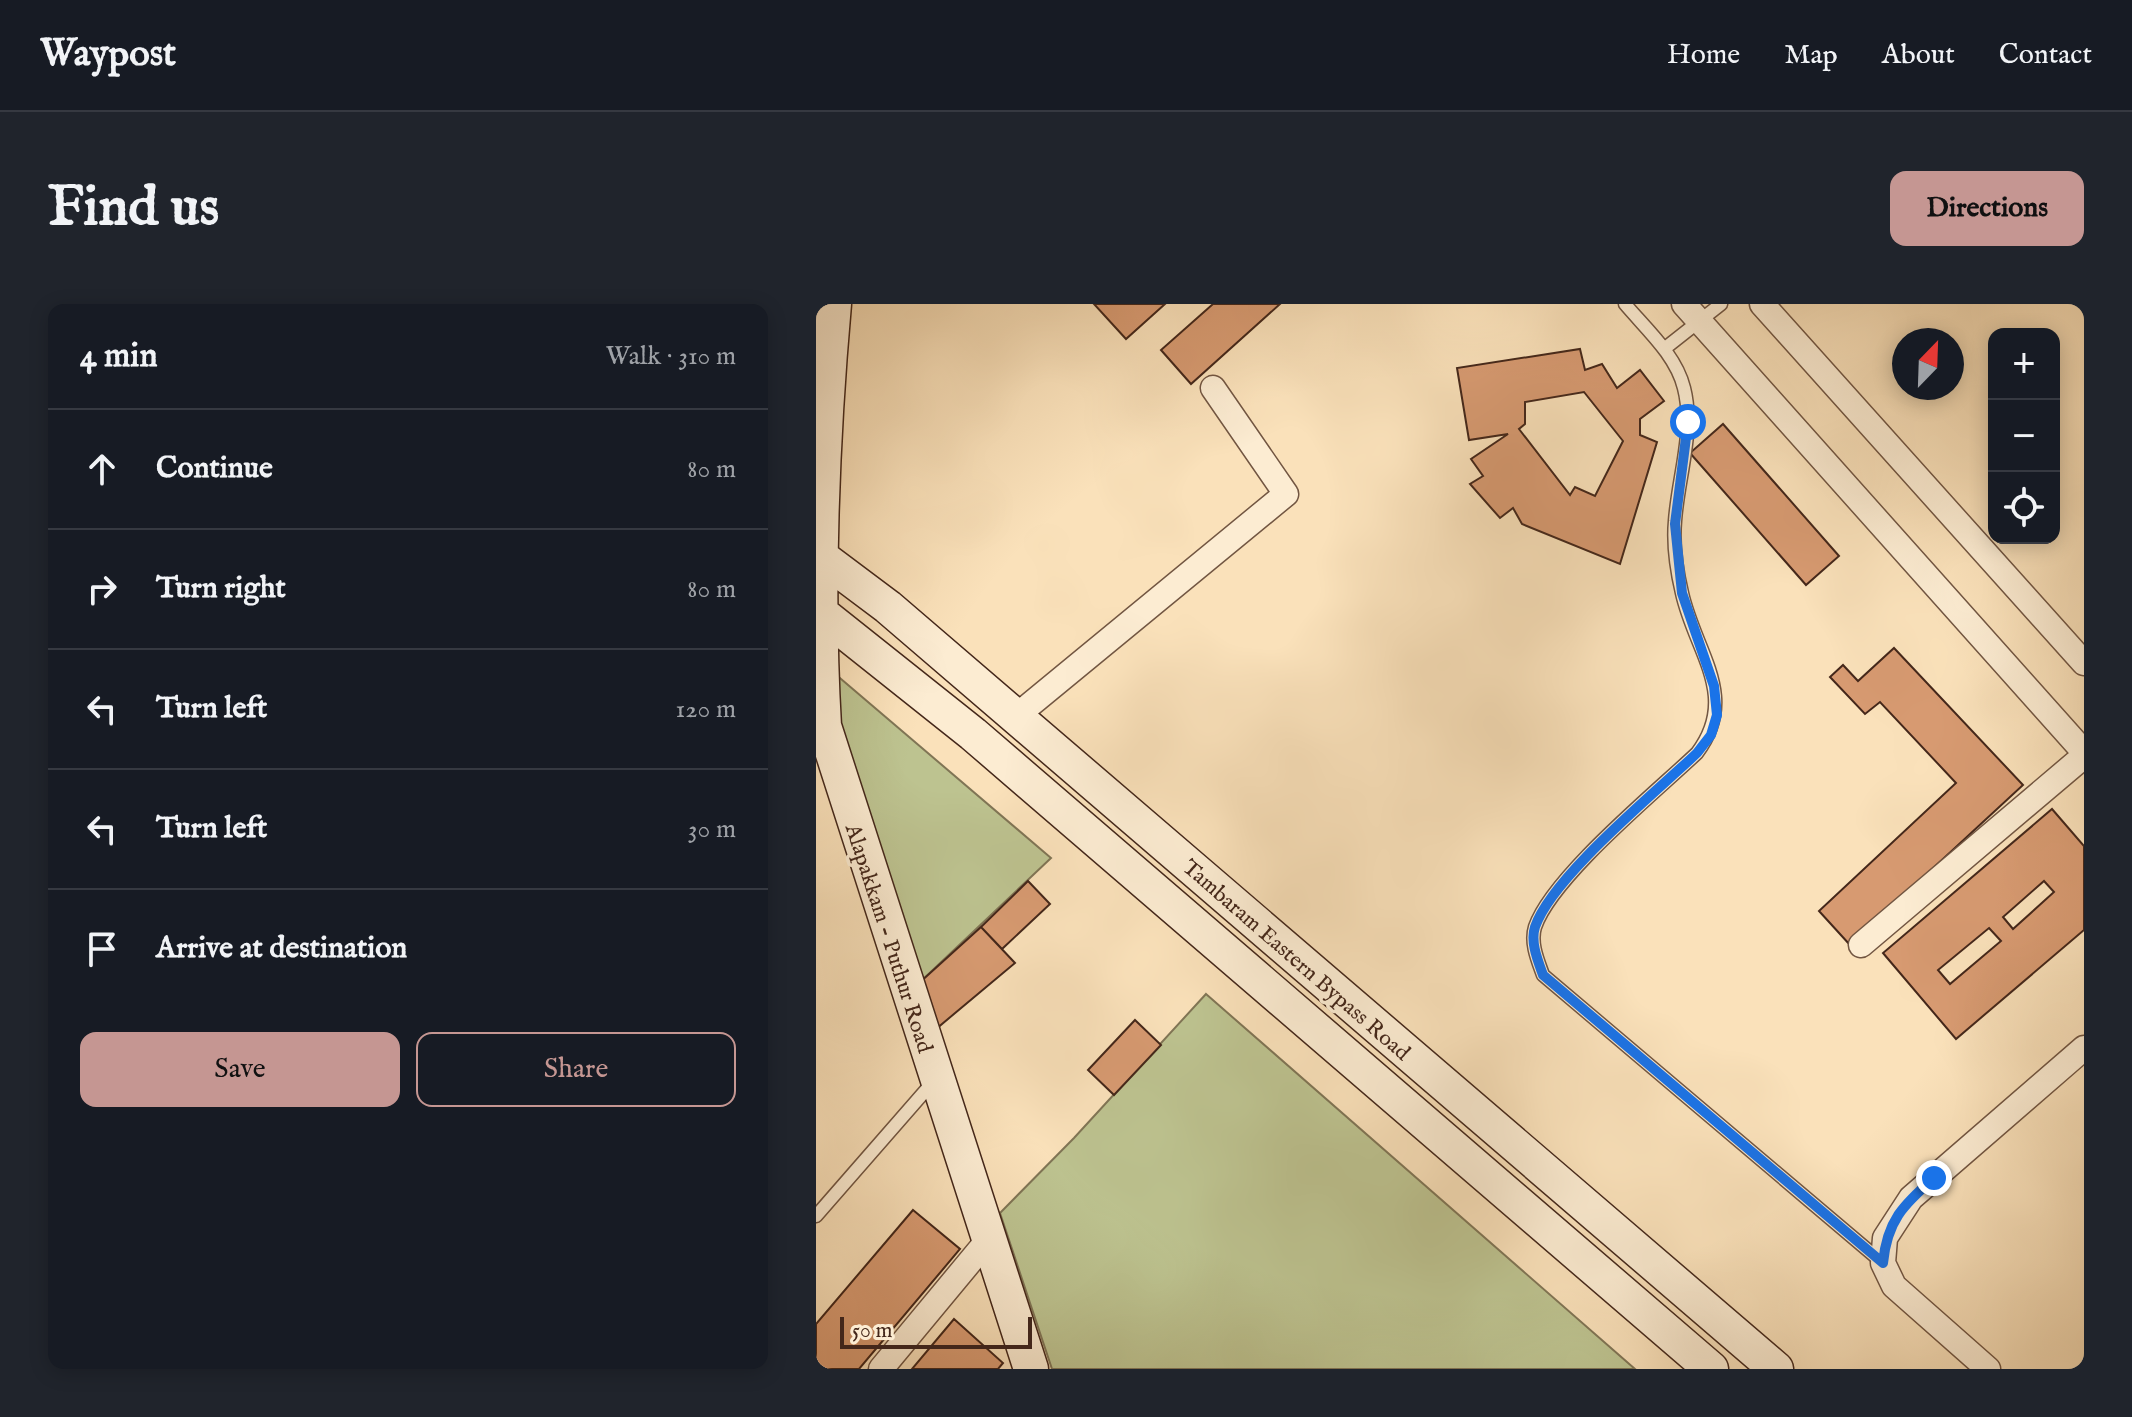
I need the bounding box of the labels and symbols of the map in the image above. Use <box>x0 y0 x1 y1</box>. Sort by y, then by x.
north arrow <box>1892 328 1964 400</box>
route start <box>1670 404 1706 440</box>
street label: Alapakkam - Puthur Road <box>838 820 938 1057</box>
street label: Tambaram Eastern Bypass Road <box>1176 854 1416 1067</box>
route end <box>1916 1160 1952 1196</box>
scale bar <box>840 1313 1032 1349</box>

